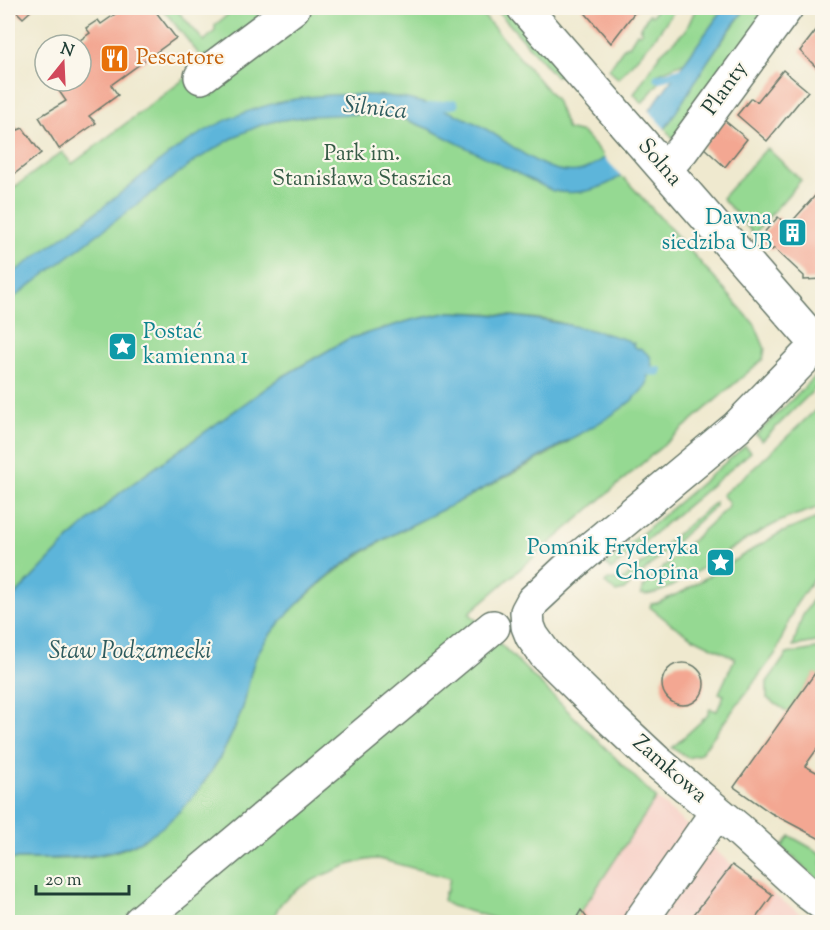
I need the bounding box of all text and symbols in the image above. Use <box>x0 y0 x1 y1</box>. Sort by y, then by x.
north arrow <box>33 33 93 93</box>
text: N <box>57 38 77 64</box>
restaurant icon: Pescatore <box>99 43 131 75</box>
place label: Pescatore <box>136 43 224 75</box>
street label: Planty <box>695 55 757 123</box>
water label: Silnica <box>341 89 409 129</box>
street label: Solna <box>629 132 689 194</box>
park label: Park im. Stanisława Staszica <box>272 139 452 196</box>
place label: Dawna siedziba UB <box>662 203 772 260</box>
building icon: Dawna siedziba UB <box>777 216 809 248</box>
place label: Postać kamienna 1 <box>143 317 249 374</box>
place icon: Postać kamienna 1 <box>106 330 138 362</box>
place label: Pomnik Fryderyka Chopina <box>527 533 699 590</box>
place icon: Pomnik Fryderyka Chopina <box>704 546 736 578</box>
water label: Staw Podzamecki <box>49 635 211 669</box>
street label: Zamkowa <box>624 728 714 812</box>
scale bar <box>36 858 129 896</box>
text: 20 m <box>45 868 82 894</box>

